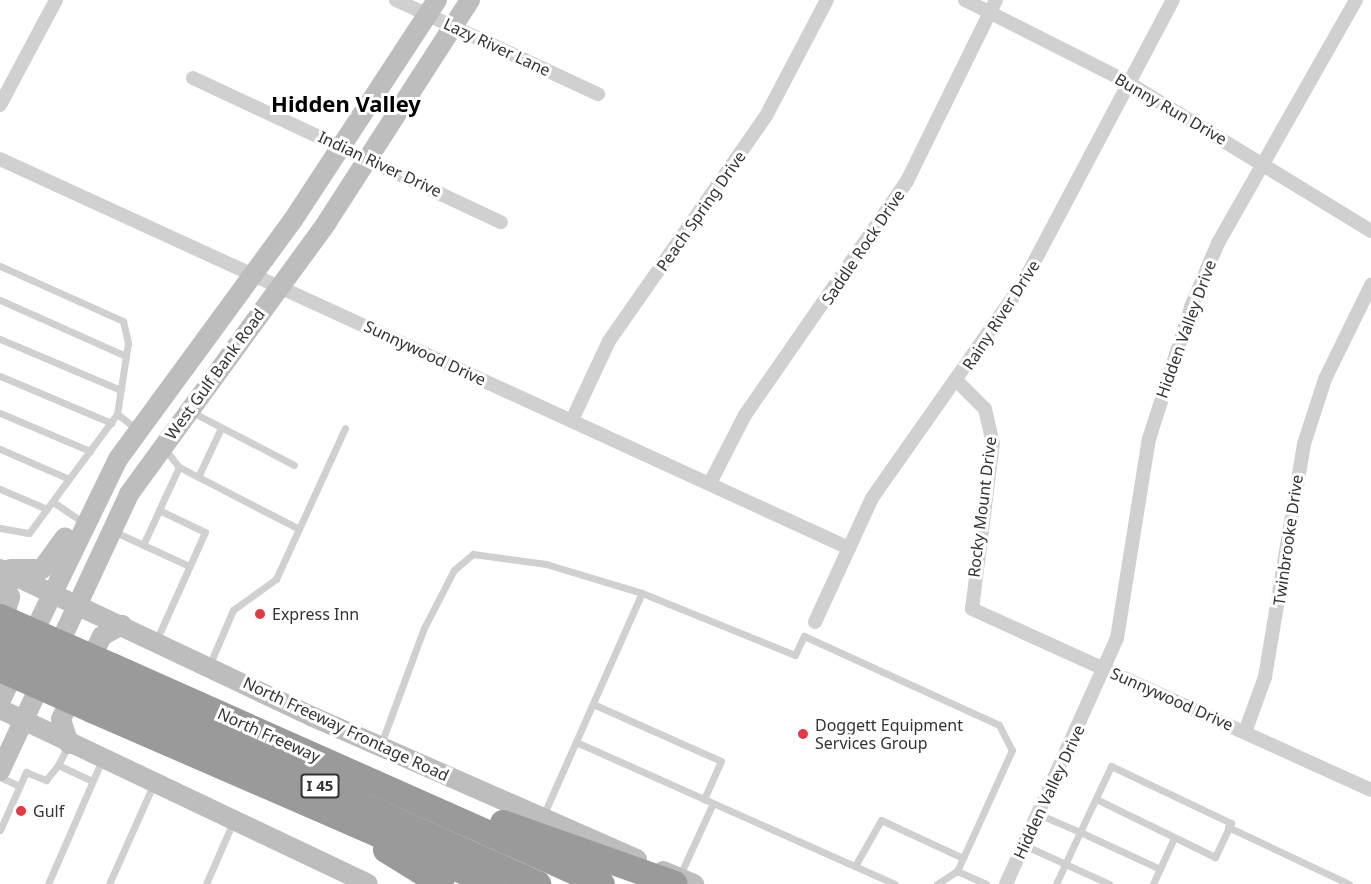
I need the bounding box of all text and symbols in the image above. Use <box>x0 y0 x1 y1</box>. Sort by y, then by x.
street label: Lazy River Lane <box>441 14 553 80</box>
street label: Bunny Run Drive <box>1112 69 1230 149</box>
district label: Hidden Valley <box>271 91 421 117</box>
street label: Indian River Drive <box>315 127 445 201</box>
street label: Peach Spring Drive <box>652 147 750 275</box>
street label: Saddle Rock Drive <box>817 186 909 308</box>
street label: Rainy River Drive <box>958 257 1044 373</box>
street label: Hidden Valley Drive <box>1152 257 1220 401</box>
street label: West Gulf Bank Road <box>161 305 269 443</box>
street label: Sunnywood Drive <box>361 316 489 390</box>
street label: Rocky Mount Drive <box>964 436 1000 578</box>
street label: Twinbrooke Drive <box>1269 473 1307 607</box>
place label: Express Inn <box>272 604 359 624</box>
marker: Express Inn <box>253 607 267 621</box>
street label: Sunnywood Drive <box>1108 663 1236 735</box>
street label: North Freeway Frontage Road <box>240 673 452 785</box>
street label: North Freeway <box>215 704 323 766</box>
place label: Doggett Equipment Services Group <box>815 715 963 753</box>
street label: Hidden Valley Drive <box>1009 722 1089 862</box>
marker: Doggett Equipment Services Group <box>796 727 810 741</box>
road number: I 45 <box>300 774 340 798</box>
place label: Gulf <box>33 801 64 821</box>
marker: Gulf <box>14 804 28 818</box>

